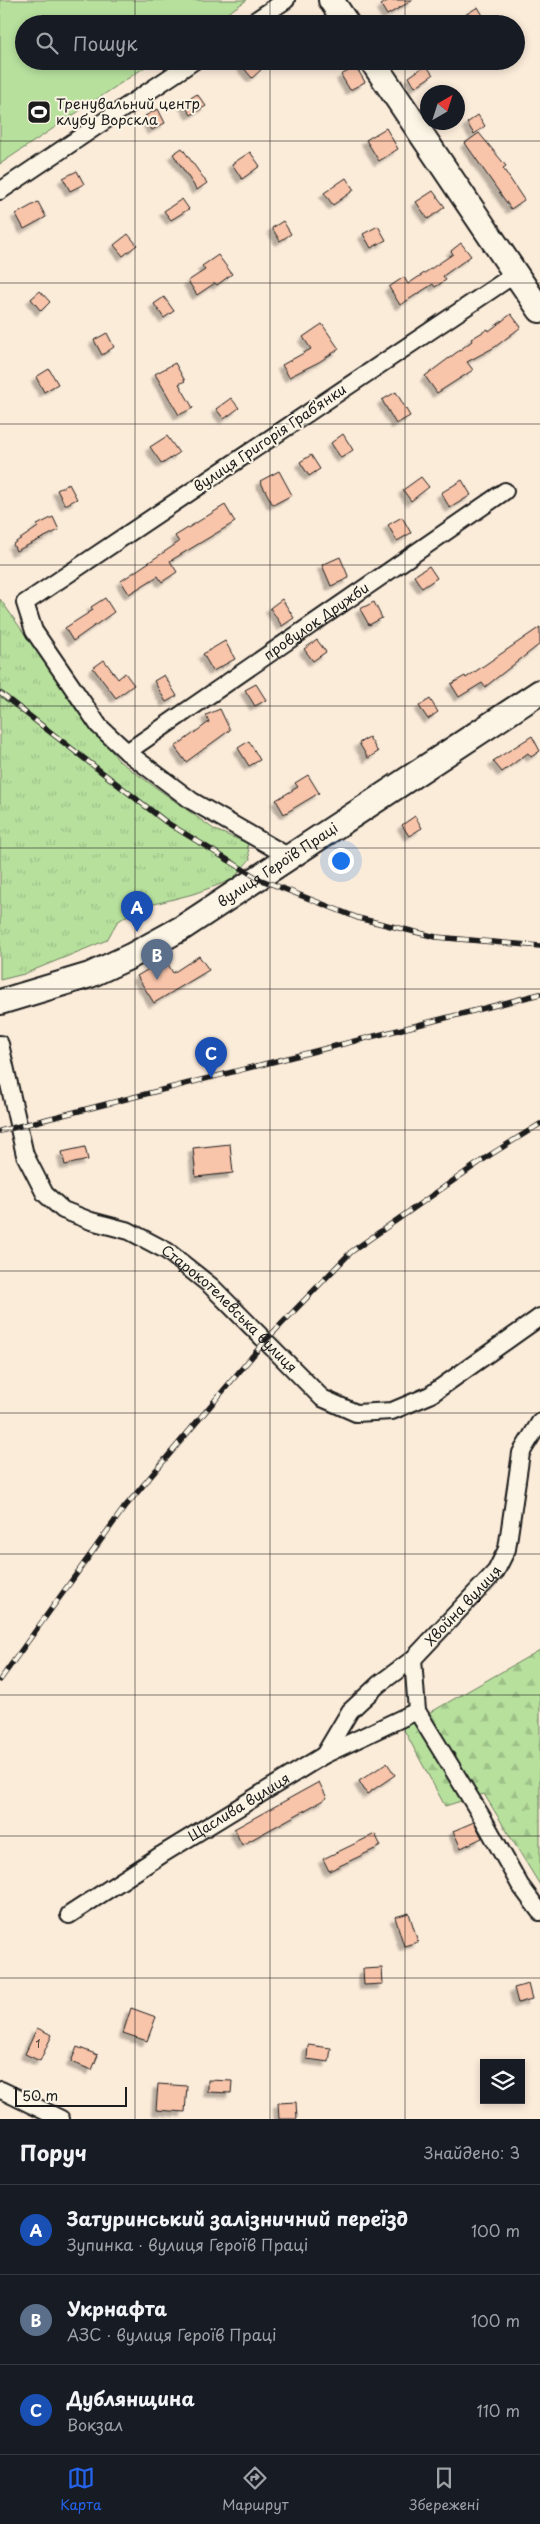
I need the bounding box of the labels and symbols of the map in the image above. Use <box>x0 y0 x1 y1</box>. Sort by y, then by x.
north arrow <box>420 85 465 130</box>
place label: Тренувальний центр клубу Ворскла <box>56 93 200 130</box>
sports icon: Тренувальний центр клубу Ворскла <box>26 99 52 125</box>
street label: вулиця Григорія Грабʼянки <box>189 379 350 497</box>
street label: провулок Дружби <box>259 577 373 665</box>
street label: вулиця Героїв Праці <box>213 817 342 912</box>
your location <box>328 848 354 874</box>
pin: A <box>121 891 153 932</box>
pin: B <box>141 939 173 980</box>
pin: C <box>195 1037 227 1078</box>
street label: Старокотелевська вулиця <box>157 1239 302 1377</box>
street label: Хвойна вулиця <box>420 1563 507 1650</box>
street label: Щаслива вулиця <box>183 1767 294 1846</box>
house number: 1 <box>36 2035 41 2052</box>
scale bar <box>15 2084 128 2107</box>

